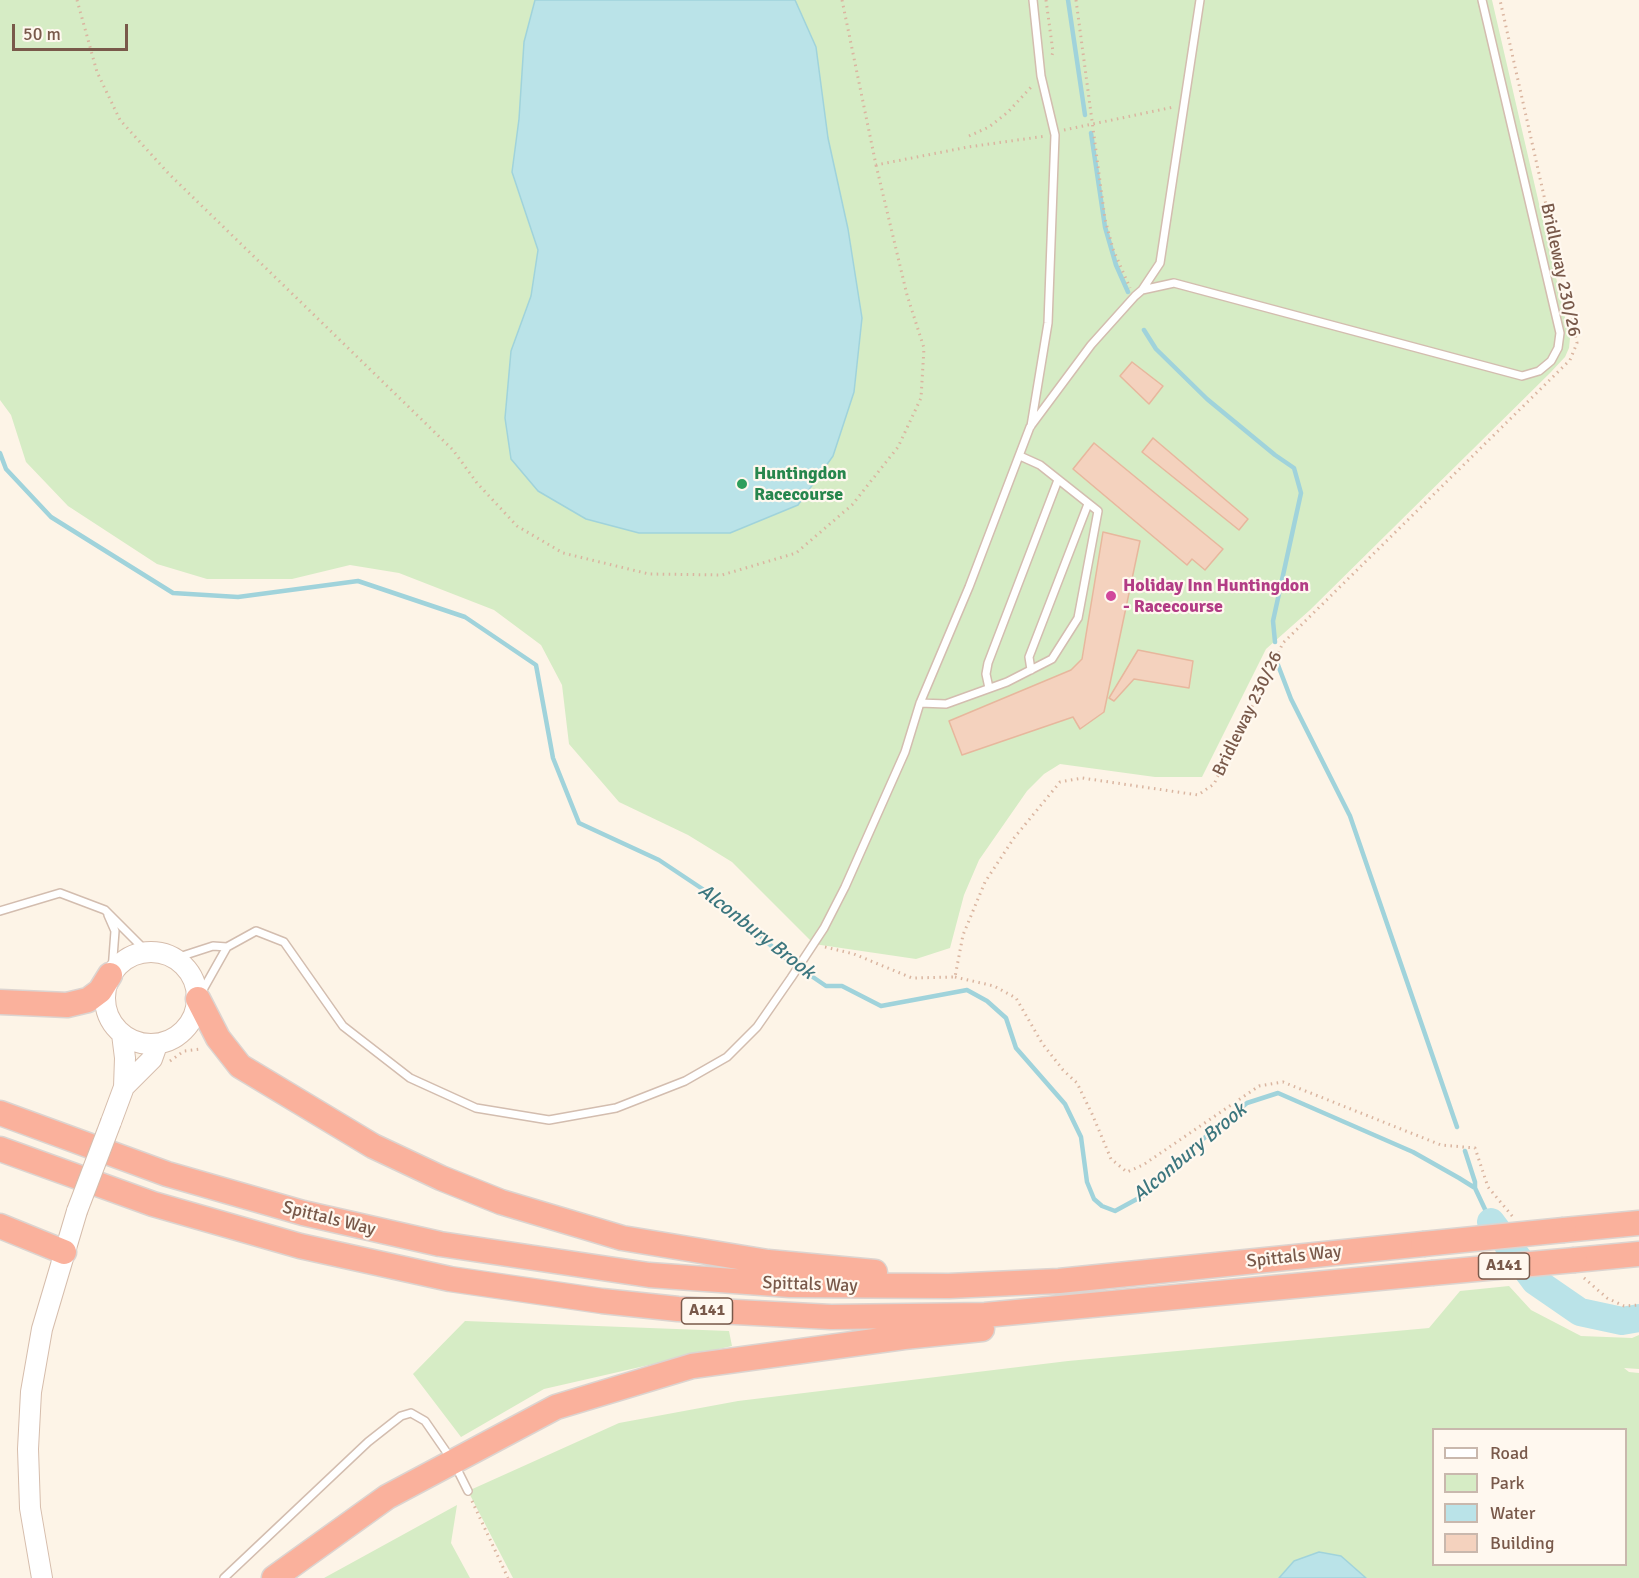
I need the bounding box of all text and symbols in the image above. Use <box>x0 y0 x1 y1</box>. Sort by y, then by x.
scale bar <box>15 12 130 50</box>
text: 50 m <box>23 23 61 45</box>
street label: Bridleway 230/26 <box>1535 201 1585 339</box>
place label: Huntingdon Racecourse <box>754 463 847 506</box>
marker: Huntingdon Racecourse <box>735 477 749 491</box>
place label: Holiday Inn Huntingdon - Racecourse <box>1123 575 1309 618</box>
marker: Holiday Inn Huntingdon - Racecourse <box>1104 589 1118 603</box>
street label: Bridleway 230/26 <box>1208 648 1288 780</box>
water label: Alconbury Brook <box>693 879 819 985</box>
water label: Alconbury Brook <box>1128 1098 1252 1208</box>
street label: Spittals Way <box>280 1197 378 1241</box>
street label: Spittals Way <box>1246 1241 1342 1273</box>
road number: A141 <box>1478 1253 1530 1279</box>
street label: Spittals Way <box>762 1273 858 1297</box>
road number: A141 <box>682 1298 732 1324</box>
legend <box>1432 1428 1627 1566</box>
text: Road <box>1490 1442 1529 1464</box>
text: Park <box>1490 1472 1525 1494</box>
text: Water <box>1490 1502 1535 1524</box>
text: Building <box>1490 1532 1554 1554</box>

